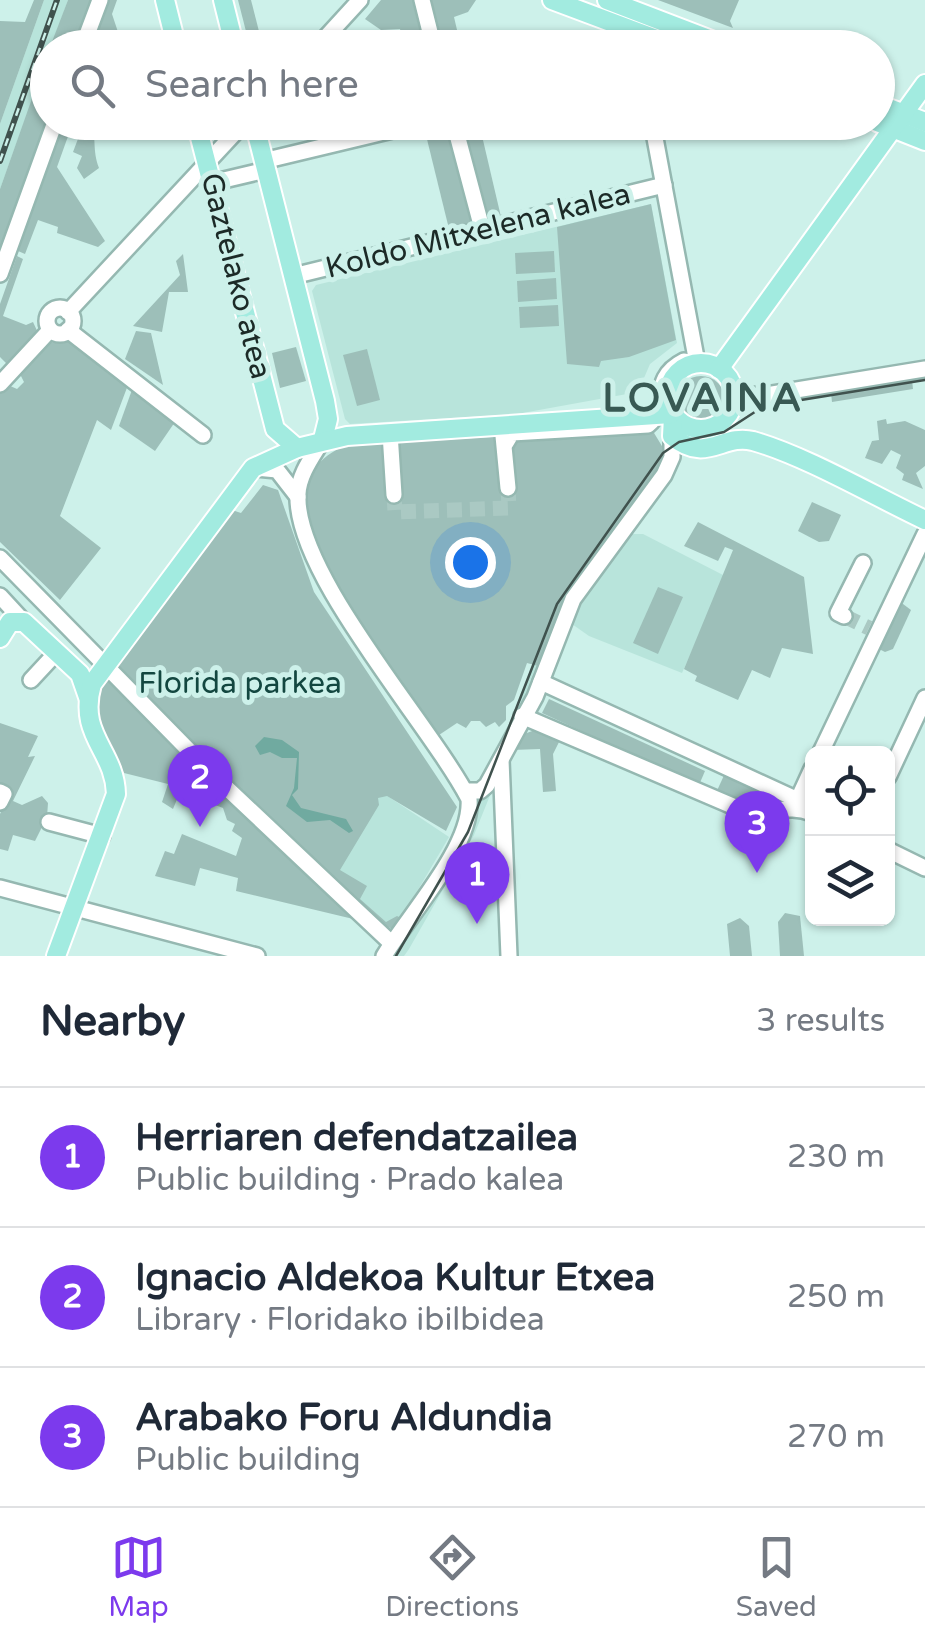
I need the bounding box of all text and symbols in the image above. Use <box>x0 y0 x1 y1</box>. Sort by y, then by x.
search box <box>30 30 895 140</box>
icon: search <box>65 58 120 113</box>
text: Search here <box>145 62 359 108</box>
street label: Gaztelako atea <box>193 169 279 383</box>
street label: Koldo Mitxelena kalea <box>322 175 634 287</box>
district label: LOVAINA <box>602 374 804 422</box>
your location <box>445 537 496 588</box>
park label: Florida parkea <box>138 665 342 702</box>
pin: 2 <box>168 744 232 827</box>
map controls <box>805 746 895 926</box>
button: locate <box>805 746 895 836</box>
pin: 3 <box>724 790 790 873</box>
button: layers <box>805 836 895 926</box>
pin: 1 <box>444 842 510 924</box>
text: Nearby <box>40 996 185 1047</box>
text: 3 results <box>756 1002 885 1040</box>
text: Herriaren defendatzailea <box>135 1115 578 1161</box>
text: 1 <box>62 1138 83 1176</box>
text: 230 m <box>787 1138 885 1176</box>
text: Public building · Prado kalea <box>135 1161 564 1199</box>
text: Ignacio Aldekoa Kultur Etxea <box>135 1255 655 1301</box>
text: 2 <box>62 1278 83 1316</box>
text: 250 m <box>787 1278 885 1316</box>
text: Library · Floridako ibilbidea <box>135 1301 545 1339</box>
text: Arabako Foru Aldundia <box>135 1395 553 1441</box>
text: 3 <box>62 1418 83 1456</box>
text: 270 m <box>787 1418 885 1456</box>
text: Public building <box>135 1441 361 1479</box>
tab: Map <box>108 1530 169 1624</box>
tab: Directions <box>385 1530 519 1624</box>
tab: Saved <box>736 1530 817 1624</box>

